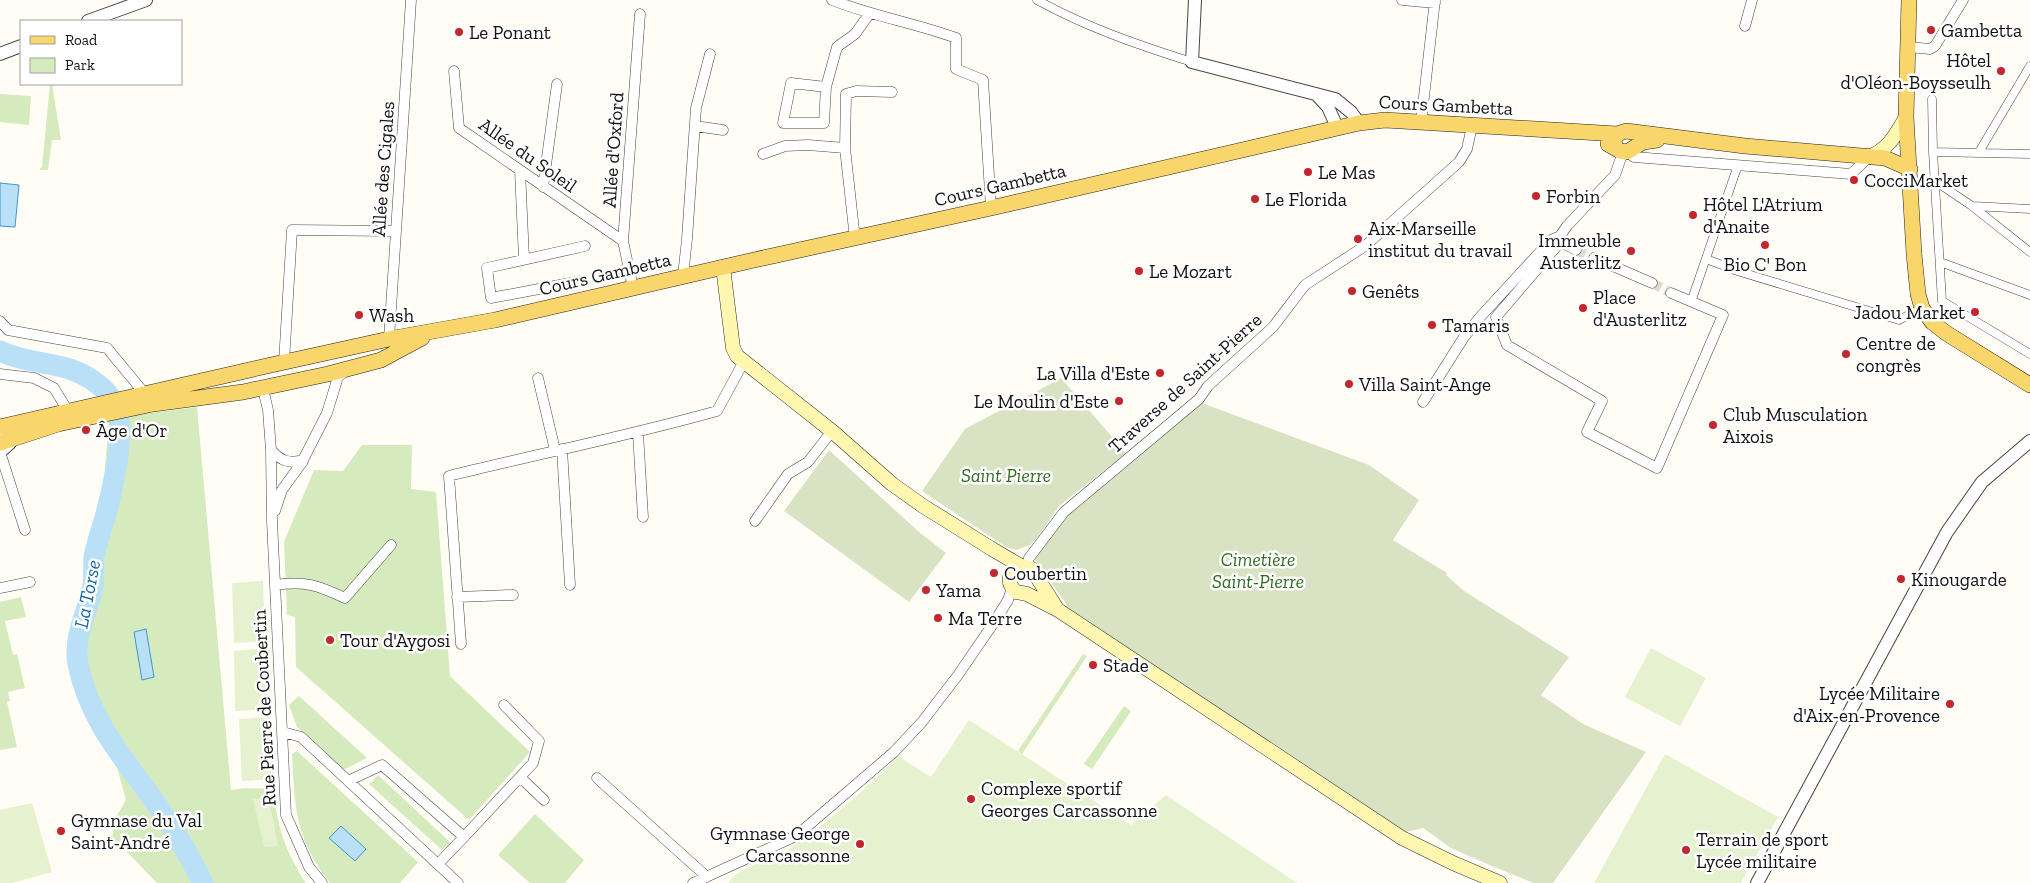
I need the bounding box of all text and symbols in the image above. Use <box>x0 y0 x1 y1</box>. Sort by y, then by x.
place label: Gambetta <box>1941 19 2022 42</box>
legend <box>20 20 182 85</box>
place label: Le Ponant <box>469 21 551 44</box>
marker: Gambetta <box>1925 24 1937 36</box>
marker: Le Ponant <box>453 26 465 38</box>
text: Road <box>65 31 98 49</box>
place label: Hôtel d'Oléon-Boysseulh <box>1841 49 1991 94</box>
text: Park <box>65 56 95 74</box>
marker: Hôtel d'Oléon-Boysseulh <box>1995 65 2007 77</box>
street label: Cours Gambetta <box>1378 90 1514 120</box>
street label: Allée d'Oxford <box>597 91 629 209</box>
street label: Allée des Cigales <box>367 100 399 238</box>
street label: Allée du Soleil <box>475 113 581 197</box>
street label: Cours Gambetta <box>932 159 1068 211</box>
place label: Le Mas <box>1318 161 1376 184</box>
marker: Le Mas <box>1302 166 1314 178</box>
place label: CocciMarket <box>1864 169 1968 192</box>
marker: CocciMarket <box>1848 174 1860 186</box>
place label: Forbin <box>1546 185 1600 208</box>
place label: Le Florida <box>1265 188 1347 211</box>
marker: Forbin <box>1530 190 1542 202</box>
marker: Le Florida <box>1249 193 1261 205</box>
place label: Hôtel L'Atrium d'Anaite <box>1703 193 1823 238</box>
marker: Hôtel L'Atrium d'Anaite <box>1687 209 1699 221</box>
place label: Aix-Marseille institut du travail <box>1368 217 1512 262</box>
place label: Immeuble Austerlitz <box>1538 229 1621 274</box>
marker: Aix-Marseille institut du travail <box>1352 233 1364 245</box>
marker: Bio C' Bon <box>1759 239 1771 251</box>
marker: Immeuble Austerlitz <box>1625 245 1637 257</box>
street label: Cours Gambetta <box>537 248 673 300</box>
place label: Bio C' Bon <box>1723 253 1807 276</box>
place label: Le Mozart <box>1149 260 1232 283</box>
marker: Le Mozart <box>1133 265 1145 277</box>
place label: Genêts <box>1362 280 1419 303</box>
marker: Genêts <box>1346 285 1358 297</box>
place label: Place d'Austerlitz <box>1593 286 1687 331</box>
place label: Jadou Market <box>1853 301 1965 324</box>
marker: Place d'Austerlitz <box>1577 302 1589 314</box>
place label: Wash <box>369 304 414 327</box>
marker: Jadou Market <box>1969 306 1981 318</box>
street label: Traverse de Saint-Pierre <box>1104 308 1266 458</box>
marker: Wash <box>353 309 365 321</box>
place label: Tamaris <box>1442 314 1510 337</box>
marker: Tamaris <box>1426 319 1438 331</box>
place label: Centre de congrès <box>1856 332 1936 377</box>
marker: Centre de congrès <box>1840 348 1852 360</box>
place label: La Villa d'Este <box>1037 362 1150 385</box>
marker: La Villa d'Este <box>1154 367 1166 379</box>
place label: Villa Saint-Ange <box>1358 373 1491 396</box>
marker: Villa Saint-Ange <box>1343 378 1355 390</box>
place label: Le Moulin d'Este <box>974 390 1109 413</box>
marker: Le Moulin d'Este <box>1113 395 1125 407</box>
place label: Club Musculation Aixois <box>1723 403 1868 448</box>
place label: Âge d'Or <box>96 419 167 442</box>
marker: Club Musculation Aixois <box>1707 419 1719 431</box>
marker: Âge d'Or <box>80 424 92 436</box>
park label: Saint Pierre <box>961 464 1051 487</box>
park label: Cimetière Saint-Pierre <box>1212 548 1304 593</box>
water label: La Torse <box>69 558 105 630</box>
place label: Coubertin <box>1004 562 1087 585</box>
marker: Coubertin <box>988 567 1000 579</box>
place label: Kinougarde <box>1911 568 2007 591</box>
marker: Kinougarde <box>1895 573 1907 585</box>
place label: Yama <box>935 579 981 602</box>
marker: Yama <box>920 584 932 596</box>
place label: Ma Terre <box>948 607 1022 630</box>
street label: Rue Pierre de Coubertin <box>247 609 281 807</box>
marker: Ma Terre <box>932 612 944 624</box>
place label: Tour d'Aygosi <box>340 629 450 652</box>
marker: Tour d'Aygosi <box>324 634 336 646</box>
place label: Stade <box>1103 654 1149 677</box>
marker: Stade <box>1087 659 1099 671</box>
place label: Lycée Militaire d'Aix-en-Provence <box>1793 682 1940 727</box>
marker: Lycée Militaire d'Aix-en-Provence <box>1944 698 1956 710</box>
place label: Complexe sportif Georges Carcassonne <box>981 777 1157 822</box>
marker: Complexe sportif Georges Carcassonne <box>965 793 977 805</box>
place label: Gymnase du Val Saint-André <box>71 809 202 854</box>
place label: Gymnase George Carcassonne <box>710 822 850 867</box>
marker: Gymnase du Val Saint-André <box>55 825 67 837</box>
place label: Terrain de sport Lycée militaire <box>1696 828 1828 873</box>
marker: Gymnase George Carcassonne <box>854 838 866 850</box>
marker: Terrain de sport Lycée militaire <box>1680 844 1692 856</box>

